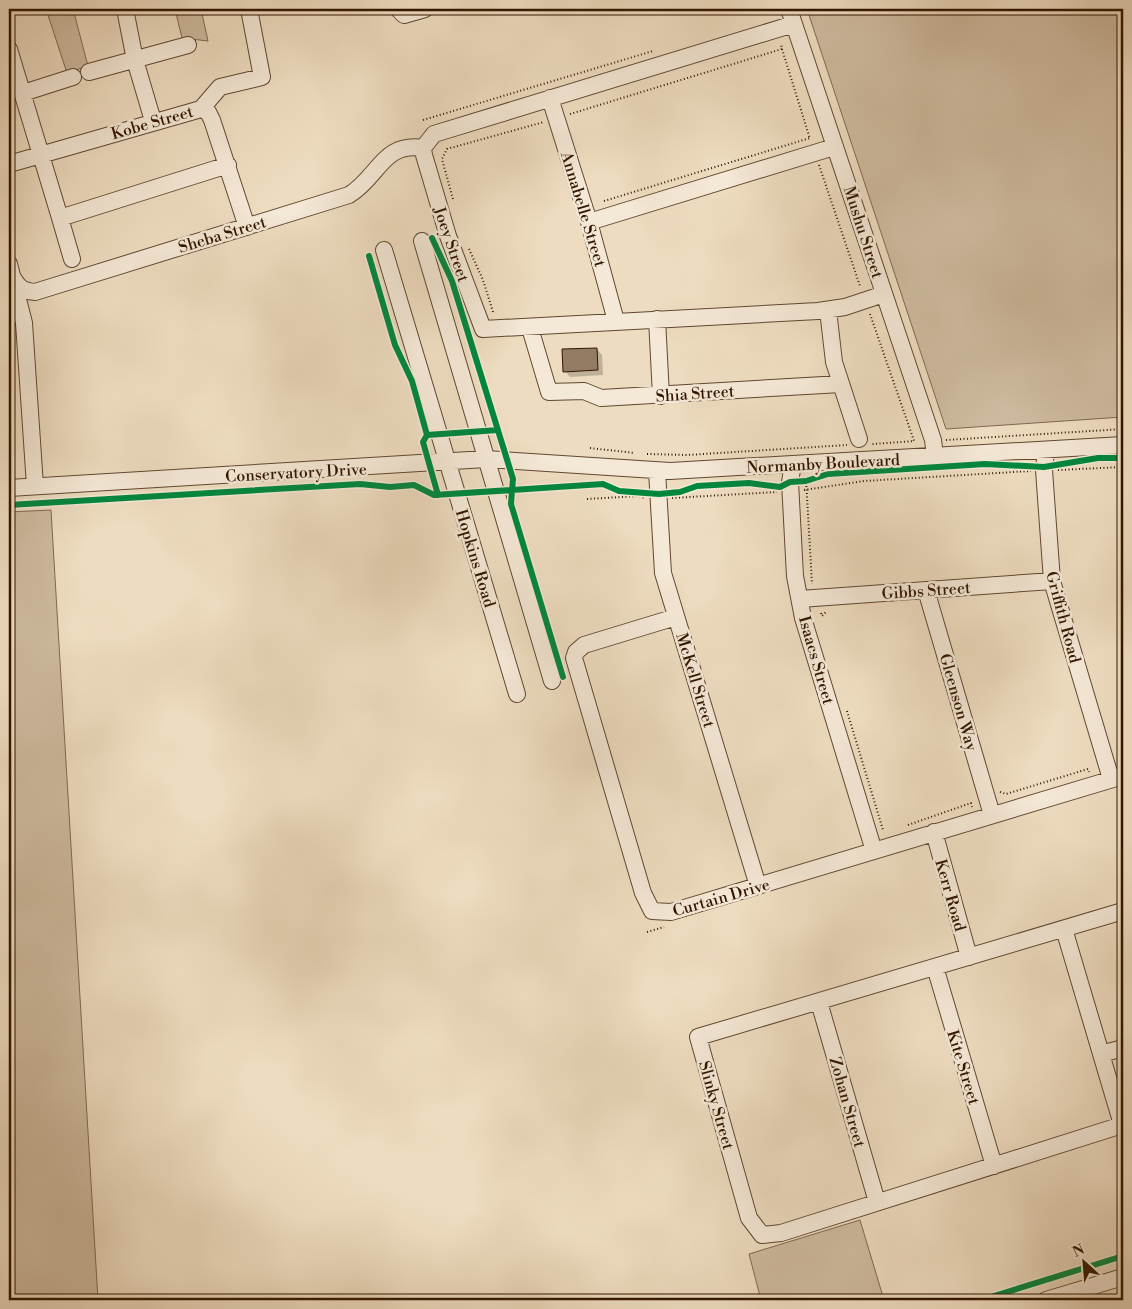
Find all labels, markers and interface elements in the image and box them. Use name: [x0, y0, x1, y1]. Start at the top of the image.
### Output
street label: Kobe Street: [109, 102, 196, 144]
street label: Annabelle Street: [556, 148, 610, 270]
street label: Mushu Street: [839, 184, 887, 281]
street label: Joey Street: [429, 203, 473, 285]
street label: Sheba Street: [176, 212, 269, 258]
street label: Shia Street: [655, 381, 735, 407]
street label: Normanby Boulevard: [746, 450, 900, 478]
street label: Conservatory Drive: [225, 459, 367, 487]
street label: Hopkins Road: [451, 507, 499, 610]
street label: Griffith Road: [1041, 569, 1085, 665]
street label: Gibbs Street: [881, 578, 972, 604]
street label: Isaacs Street: [794, 614, 838, 707]
street label: McKell Street: [671, 630, 719, 730]
street label: Gleenson Way: [935, 651, 982, 753]
street label: Kerr Road: [930, 857, 970, 934]
street label: Curtain Drive: [670, 875, 772, 921]
street label: Kite Street: [942, 1027, 984, 1107]
street label: Zohan Street: [825, 1055, 870, 1150]
street label: Slinky Street: [694, 1059, 738, 1152]
north arrow: [1060, 1236, 1110, 1286]
text: N: [1070, 1241, 1088, 1262]

